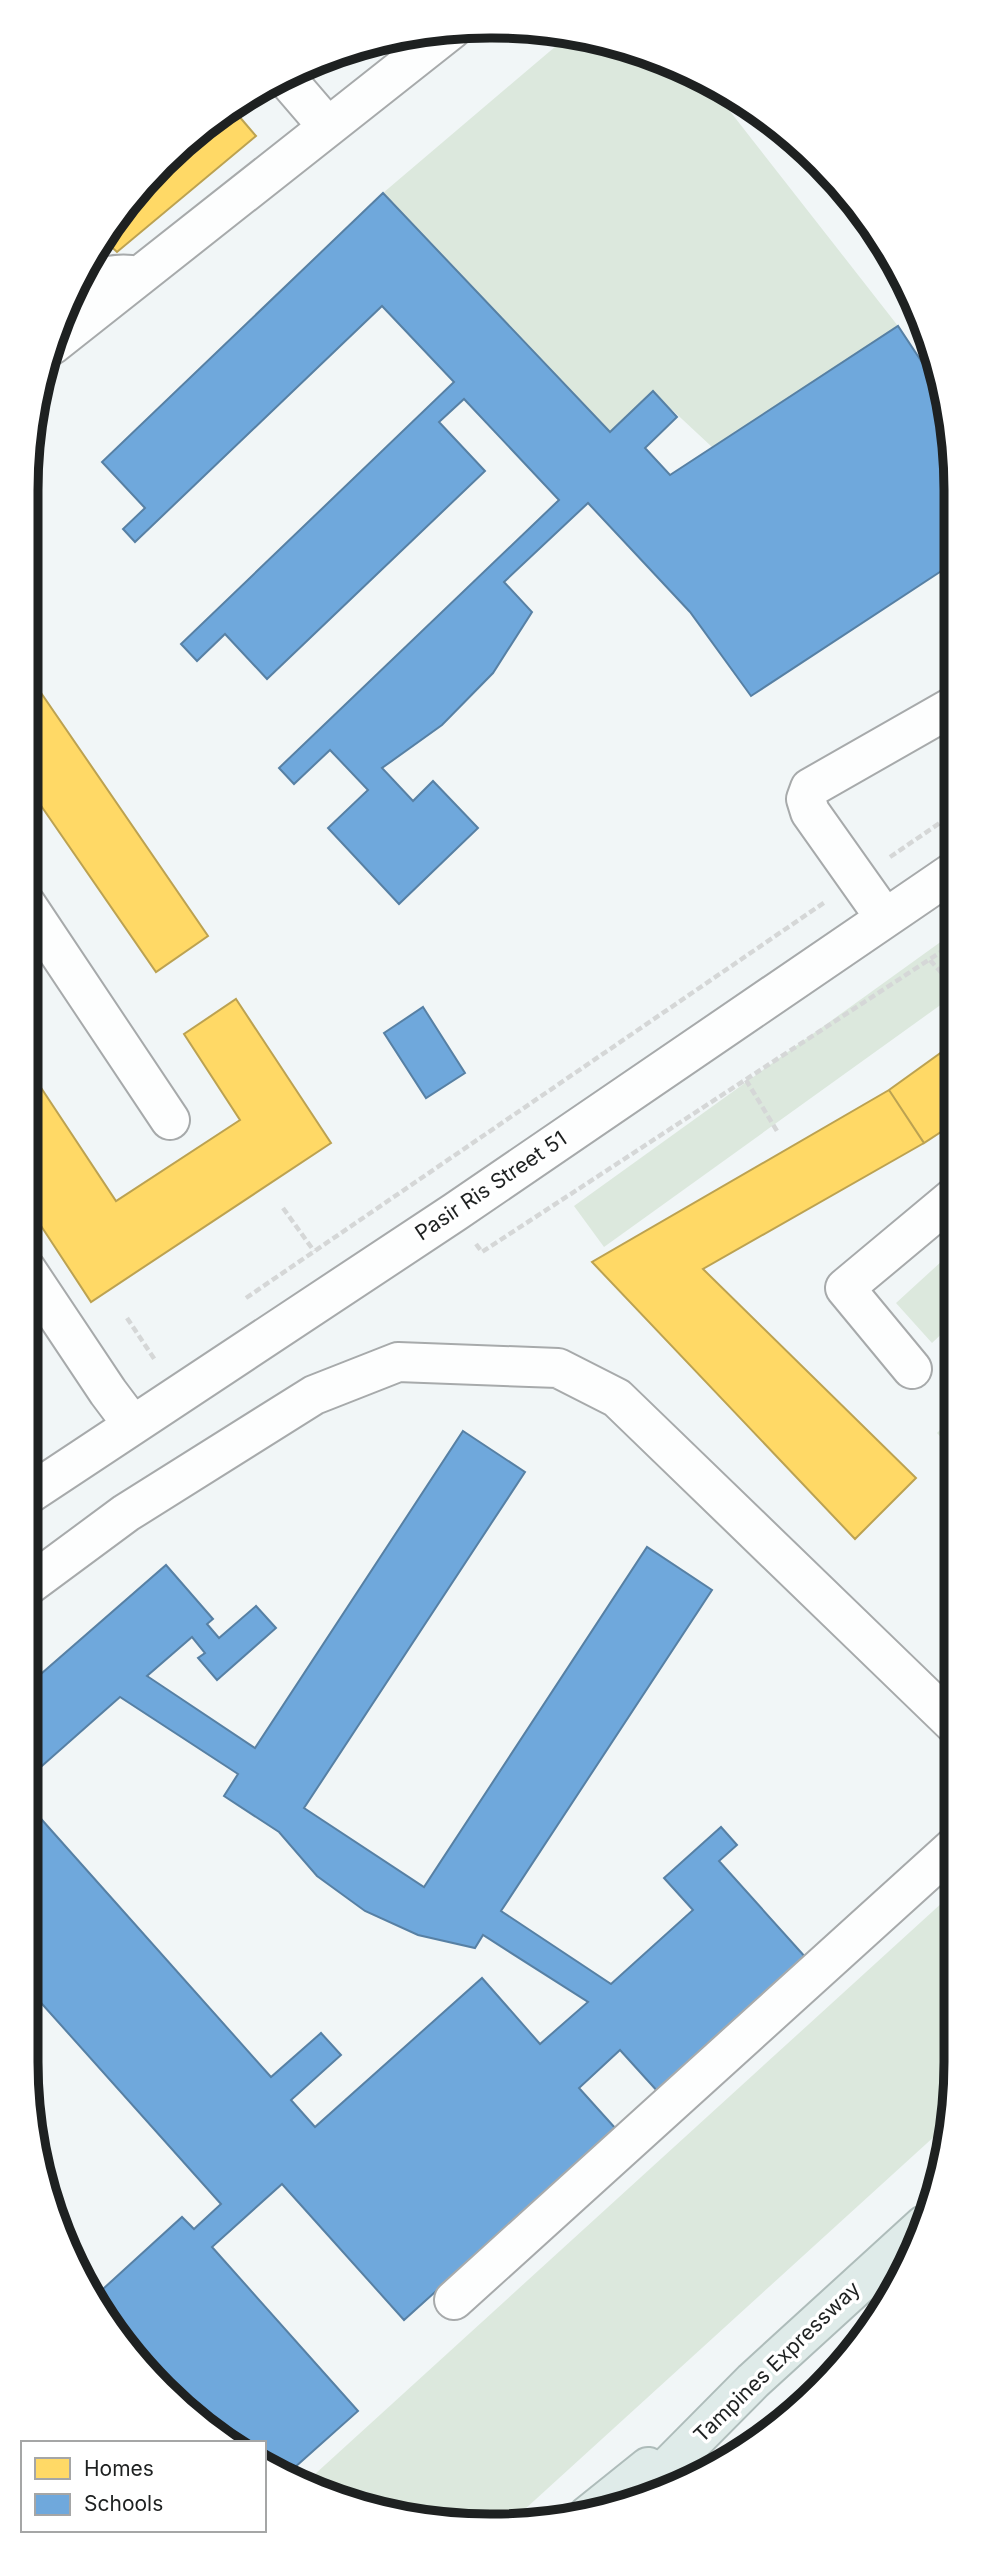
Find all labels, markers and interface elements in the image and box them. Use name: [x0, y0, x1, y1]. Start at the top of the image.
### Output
street label: Pasir Ris Street 51: [410, 1126, 571, 1246]
street label: Tampines Expressway: [688, 2276, 865, 2447]
legend: [21, 2441, 266, 2532]
text: Homes: [84, 2456, 154, 2481]
text: Schools: [84, 2491, 163, 2516]

